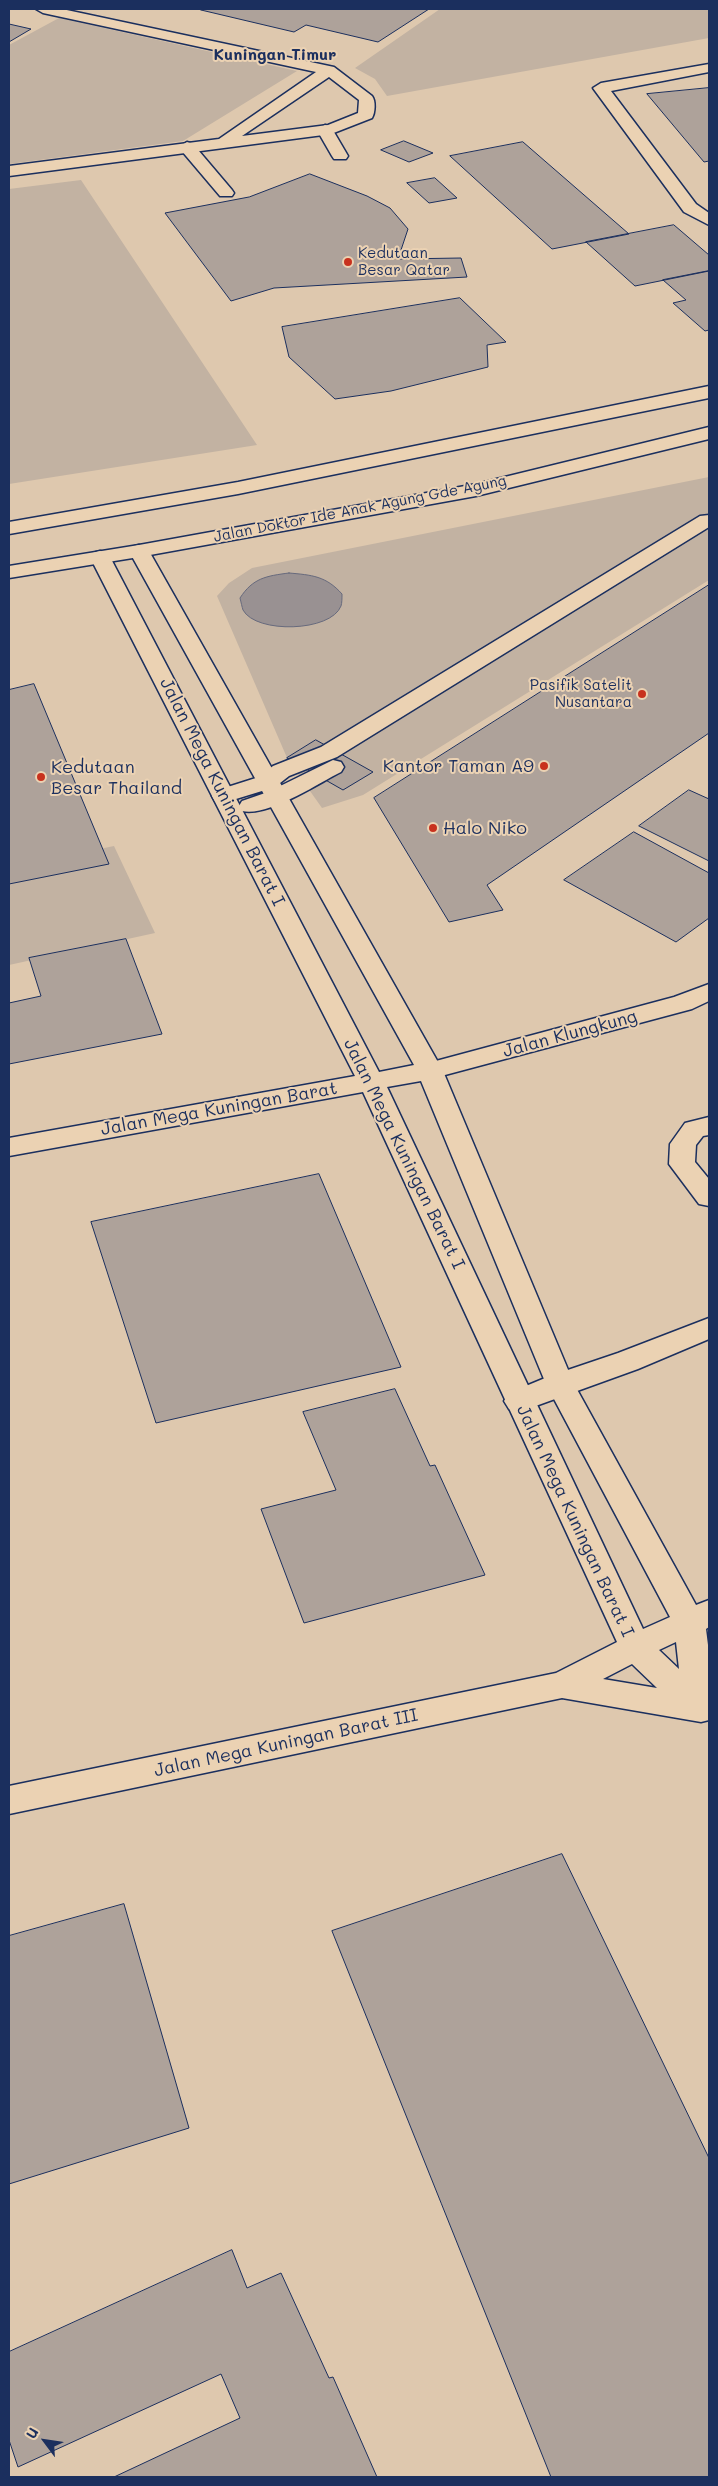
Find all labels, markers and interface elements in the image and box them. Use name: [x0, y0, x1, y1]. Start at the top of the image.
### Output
district label: Kuningan Timur: [214, 45, 336, 65]
place label: Kedutaan Besar Qatar: [358, 244, 450, 279]
marker: Kedutaan Besar Qatar: [342, 256, 354, 268]
street label: Jalan Doktor Ide Anak Agung Gde Agung: [212, 472, 508, 546]
street label: Jalan Mega Kuningan Barat I: [155, 674, 289, 910]
place label: Pasifik Satelit Nusantara: [530, 676, 632, 711]
marker: Pasifik Satelit Nusantara: [636, 688, 648, 700]
place label: Kantor Taman A9: [383, 755, 534, 777]
place label: Kedutaan Besar Thailand: [51, 756, 182, 799]
marker: Kantor Taman A9: [538, 760, 550, 772]
marker: Kedutaan Besar Thailand: [35, 771, 47, 783]
place label: Halo Niko: [443, 817, 527, 839]
marker: Halo Niko: [427, 822, 439, 834]
street label: Jalan Klungkung: [501, 1006, 639, 1062]
street label: Jalan Mega Kuningan Barat I: [339, 1035, 469, 1273]
street label: Jalan Mega Kuningan Barat: [99, 1078, 339, 1140]
street label: Jalan Mega Kuningan Barat I: [512, 1402, 638, 1640]
street label: Jalan Mega Kuningan Barat III: [152, 1704, 420, 1782]
north arrow: [20, 2416, 70, 2466]
text: U: [21, 2424, 42, 2442]

